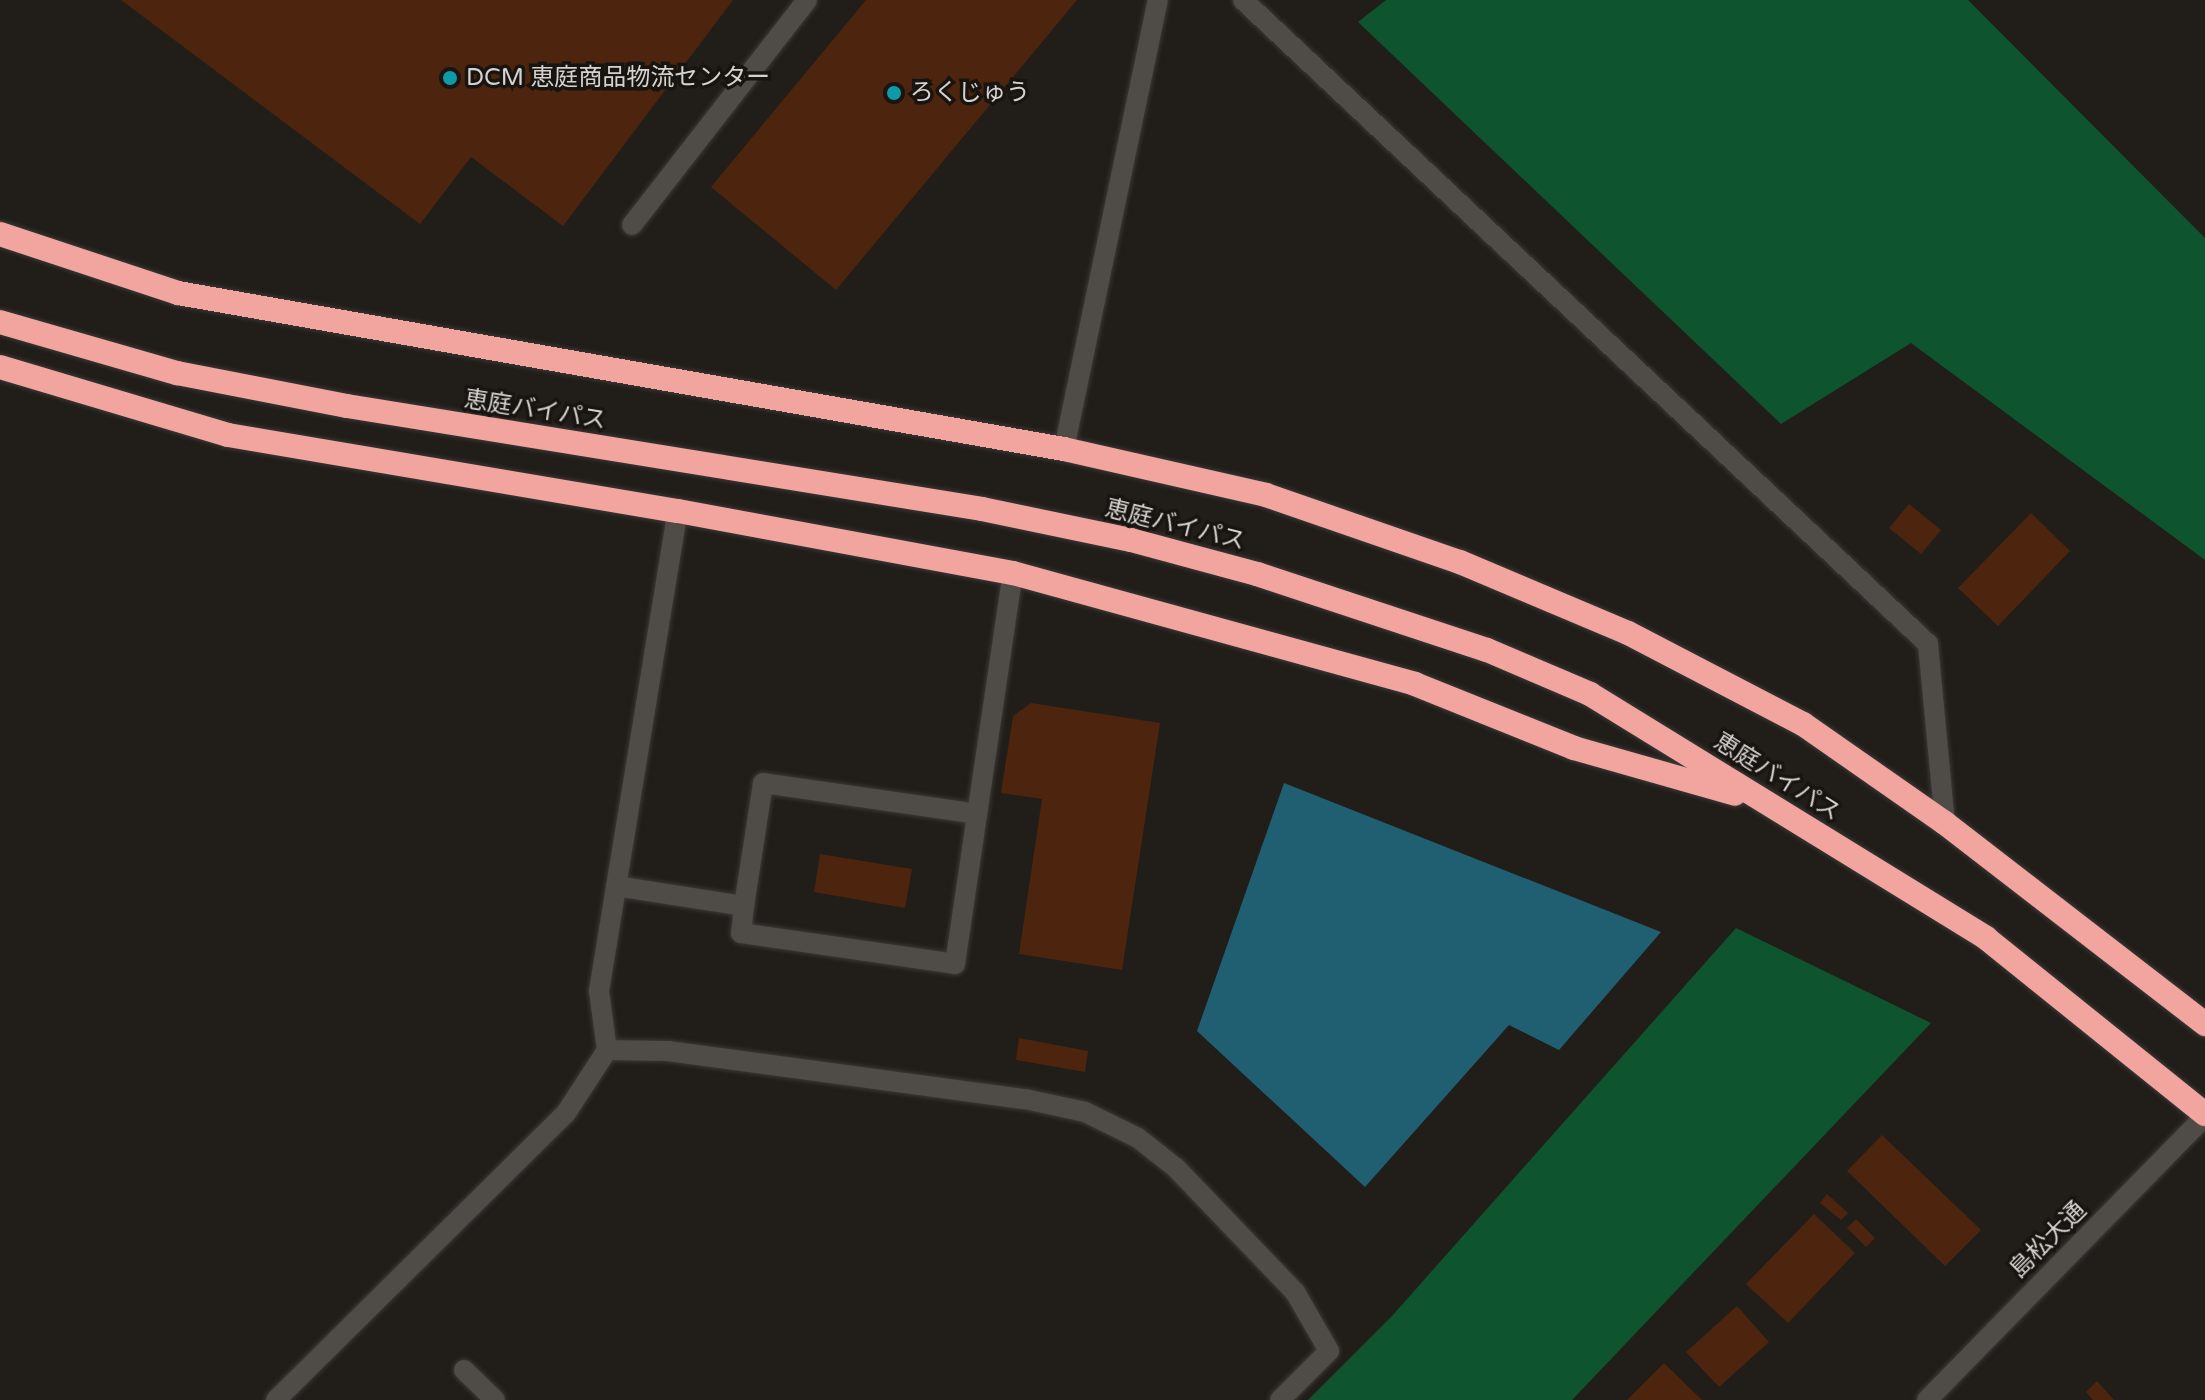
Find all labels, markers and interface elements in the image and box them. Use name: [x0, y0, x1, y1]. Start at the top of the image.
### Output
place label: DCM 恵庭商品物流センター: [466, 64, 770, 92]
marker: DCM 恵庭商品物流センター: [441, 69, 459, 87]
place label: ろくじゅう: [910, 79, 1030, 107]
marker: ろくじゅう: [885, 84, 903, 102]
street label: 恵庭バイパス: [462, 385, 608, 435]
street label: 恵庭バイパス: [1102, 494, 1248, 556]
street label: 恵庭バイパス: [1708, 727, 1846, 827]
street label: 島松大通: [2004, 1196, 2092, 1284]

